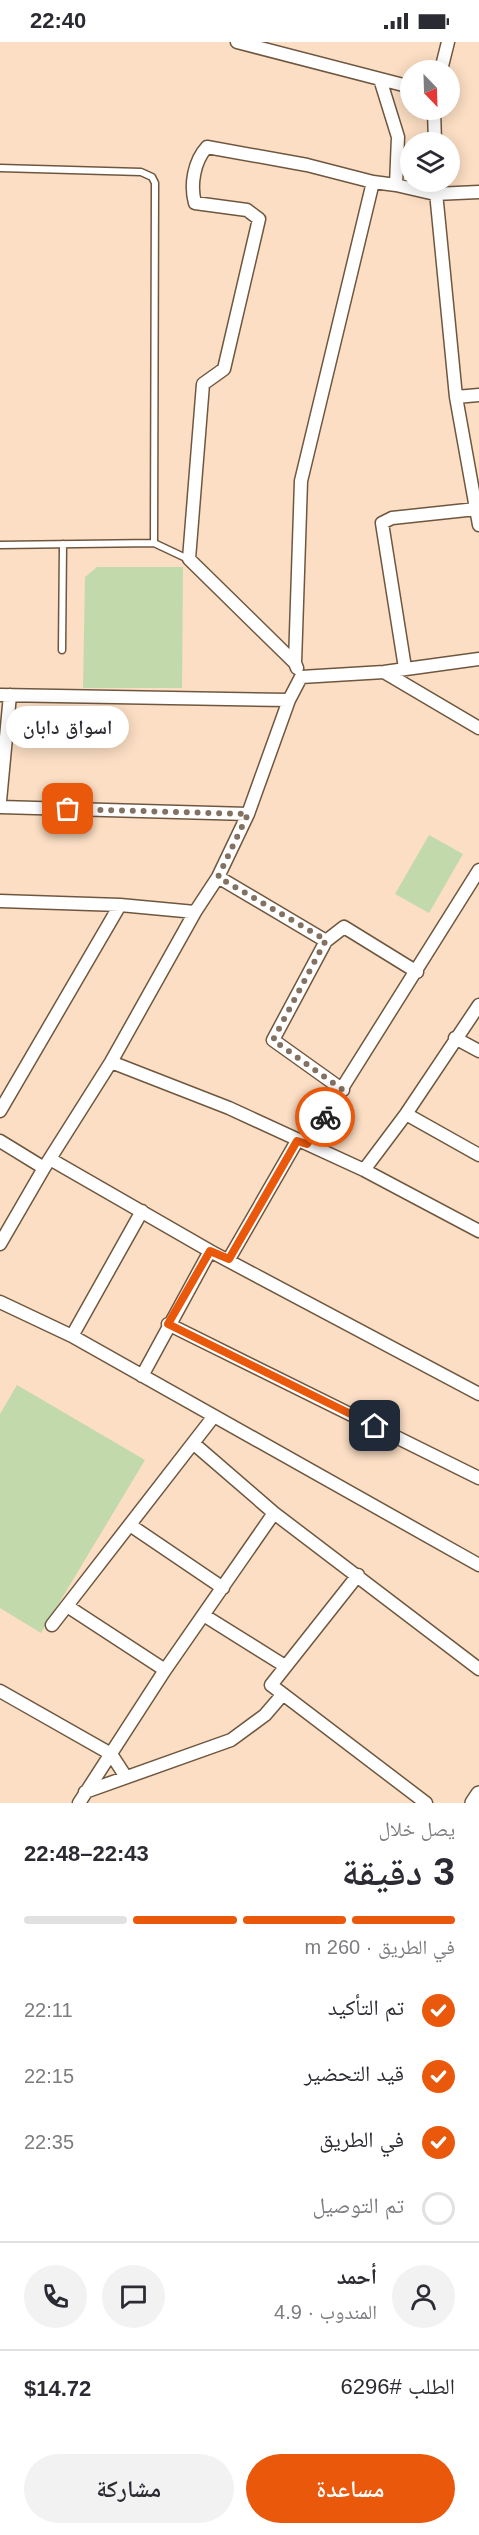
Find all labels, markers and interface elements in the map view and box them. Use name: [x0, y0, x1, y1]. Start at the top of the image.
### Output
text: 22:40: [30, 8, 86, 33]
north arrow: [400, 60, 460, 120]
map controls: [400, 60, 460, 192]
button: layers: [400, 132, 460, 192]
callout: اسواق دابان: [7, 707, 130, 749]
text: اسواق دابان: [23, 716, 112, 738]
pin: [42, 783, 93, 834]
icon: bag: [51, 792, 84, 825]
courier: [295, 1087, 355, 1147]
icon: bike: [309, 1101, 342, 1134]
pin: [349, 1400, 400, 1451]
icon: home: [358, 1409, 391, 1442]
text: يصل خلال: [378, 1818, 455, 1840]
text: 22:43–22:48: [24, 1841, 149, 1866]
text: 3 دقيقة: [341, 1850, 455, 1893]
text: في الطريق · 260 m: [305, 1936, 455, 1958]
icon: check: [422, 1994, 455, 2027]
text: تم التأكيد: [328, 1995, 404, 2020]
text: 22:11: [24, 1999, 73, 2021]
icon: check: [422, 2060, 455, 2093]
text: قيد التحضير: [304, 2061, 404, 2086]
text: 22:15: [24, 2065, 74, 2087]
icon: check: [422, 2126, 455, 2159]
text: في الطريق: [319, 2127, 404, 2152]
text: 22:35: [24, 2131, 74, 2153]
text: تم التوصيل: [312, 2193, 404, 2218]
text: أحمد: [337, 2264, 377, 2289]
button: phone: [24, 2265, 87, 2328]
button: chat: [102, 2265, 165, 2328]
button: person: [392, 2265, 455, 2328]
text: المندوب · 4.9: [274, 2301, 377, 2323]
text: الطلب #6296: [341, 2374, 455, 2399]
text: $14.72: [24, 2376, 91, 2401]
button: مشاركة: [24, 2454, 234, 2523]
button: مساعدة: [246, 2454, 455, 2523]

